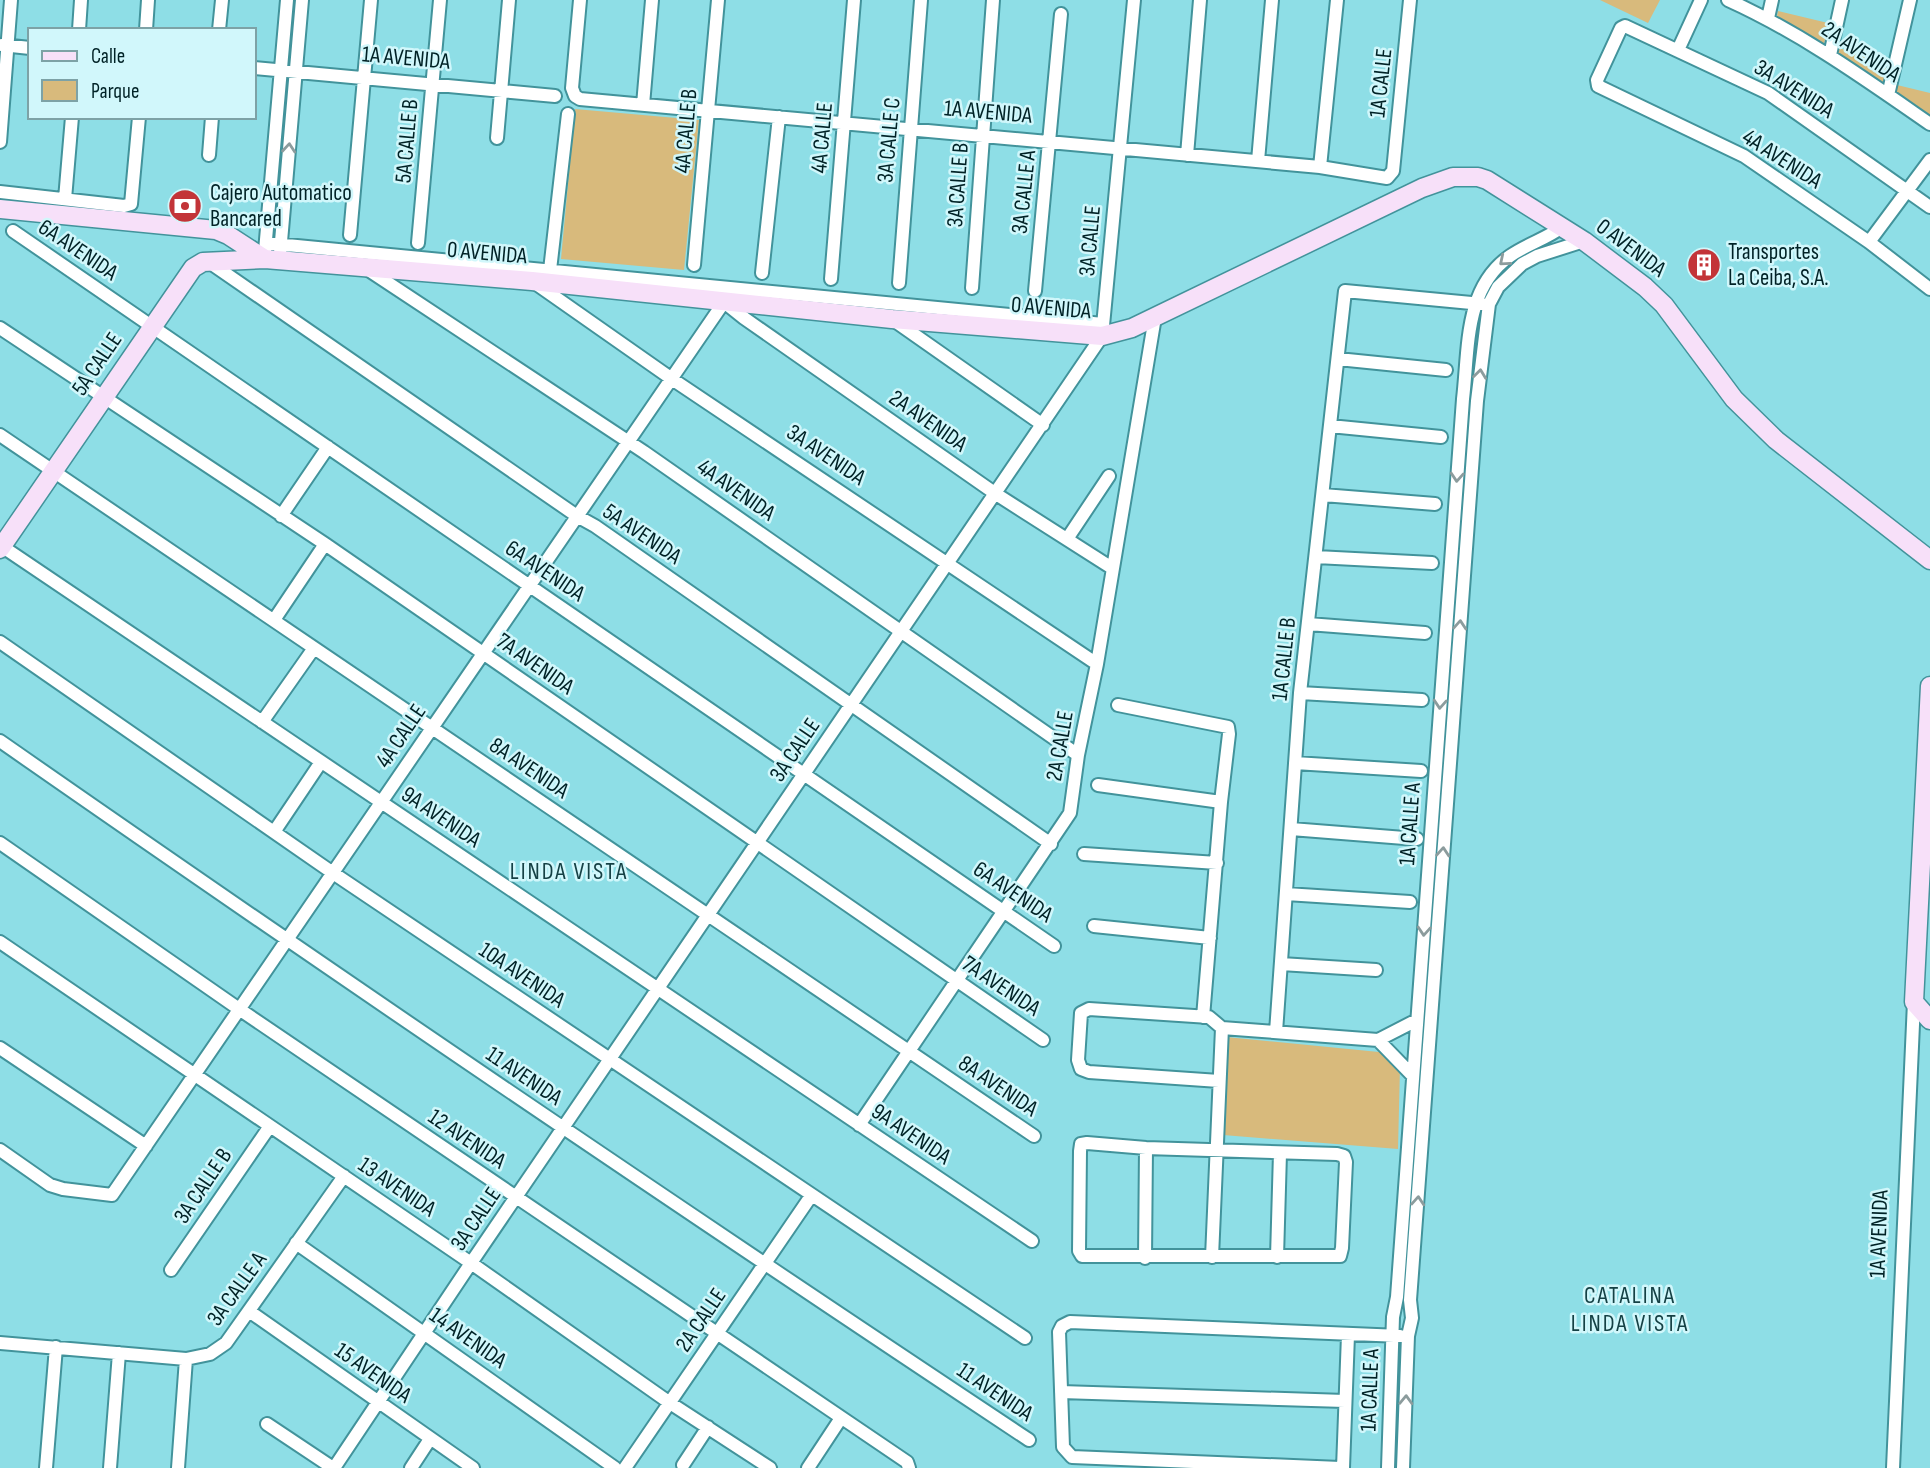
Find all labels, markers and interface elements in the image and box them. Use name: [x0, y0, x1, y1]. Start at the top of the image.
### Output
street label: 2A AVENIDA: [1816, 15, 1906, 89]
legend: [28, 28, 256, 119]
street label: 1A AVENIDA: [361, 40, 451, 76]
text: Calle: [91, 44, 125, 69]
street label: 1A CALLE: [1363, 47, 1399, 119]
street label: 3A AVENIDA: [1749, 53, 1839, 125]
text: Parque: [91, 79, 139, 104]
street label: 4A CALLE B: [668, 88, 704, 174]
street label: 1A AVENIDA: [943, 94, 1033, 130]
street label: 3A CALLE C: [871, 96, 907, 184]
street label: 5A CALLE B: [389, 98, 425, 184]
street label: 4A CALLE: [805, 102, 839, 174]
street label: 4A AVENIDA: [1737, 123, 1827, 195]
one-way arrow: [281, 142, 296, 153]
street label: 3A CALLE B: [941, 142, 975, 228]
street label: 3A CALLE A: [1006, 149, 1042, 235]
place label: Cajero Automatico Bancared: [210, 179, 352, 233]
bank icon: Cajero Automatico Bancared: [166, 187, 204, 225]
street label: 3A CALLE: [1073, 205, 1107, 277]
street label: 6A AVENIDA: [33, 213, 123, 287]
street label: 0 AVENIDA: [1591, 213, 1672, 283]
street label: 0 AVENIDA: [446, 236, 528, 270]
place label: Transportes La Ceiba, S.A.: [1728, 238, 1829, 292]
building icon: Transportes La Ceiba, S.A.: [1685, 246, 1723, 284]
one-way arrow: [1499, 253, 1512, 265]
street label: 0 AVENIDA: [1010, 291, 1092, 325]
street label: 5A CALLE: [66, 327, 128, 401]
one-way arrow: [1473, 368, 1488, 380]
street label: 2A AVENIDA: [883, 384, 973, 458]
street label: 3A AVENIDA: [781, 418, 871, 492]
street label: 4A AVENIDA: [691, 453, 781, 527]
one-way arrow: [1450, 472, 1465, 483]
street label: 5A AVENIDA: [597, 498, 687, 571]
street label: 6A AVENIDA: [500, 534, 590, 608]
street label: 1A CALLE B: [1266, 616, 1302, 702]
one-way arrow: [1452, 619, 1467, 630]
street label: 7A AVENIDA: [491, 627, 579, 701]
street label: 4A CALLE: [370, 699, 432, 773]
one-way arrow: [1433, 699, 1448, 710]
street label: 2A CALLE: [1040, 709, 1080, 783]
street label: 3A CALLE: [764, 713, 826, 787]
street label: 8A AVENIDA: [484, 731, 574, 805]
street label: 9A AVENIDA: [396, 780, 486, 854]
street label: 1A CALLE A: [1393, 782, 1427, 866]
one-way arrow: [1436, 846, 1451, 857]
street label: 6A AVENIDA: [968, 855, 1058, 929]
district label: LINDA VISTA: [510, 857, 628, 886]
one-way arrow: [1417, 926, 1432, 937]
street label: 10A AVENIDA: [474, 936, 571, 1014]
street label: 7A AVENIDA: [956, 950, 1046, 1022]
street label: 11 AVENIDA: [481, 1040, 568, 1112]
street label: 8A AVENIDA: [953, 1049, 1043, 1123]
street label: 9A AVENIDA: [866, 1097, 956, 1171]
street label: 12 AVENIDA: [423, 1103, 511, 1175]
street label: 3A CALLE B: [168, 1143, 238, 1229]
street label: 13 AVENIDA: [353, 1151, 441, 1223]
street label: 3A CALLE: [445, 1182, 507, 1256]
street label: 1A AVENIDA: [1863, 1189, 1895, 1279]
one-way arrow: [1410, 1195, 1425, 1206]
street label: 3A CALLE A: [201, 1247, 273, 1331]
district label: CATALINA LINDA VISTA: [1571, 1281, 1689, 1338]
street label: 2A CALLE: [670, 1283, 732, 1357]
street label: 14 AVENIDA: [424, 1301, 512, 1375]
street label: 15 AVENIDA: [329, 1337, 417, 1410]
street label: 1A CALLE A: [1355, 1348, 1385, 1432]
street label: 11 AVENIDA: [952, 1356, 1039, 1428]
one-way arrow: [1398, 1394, 1413, 1405]

